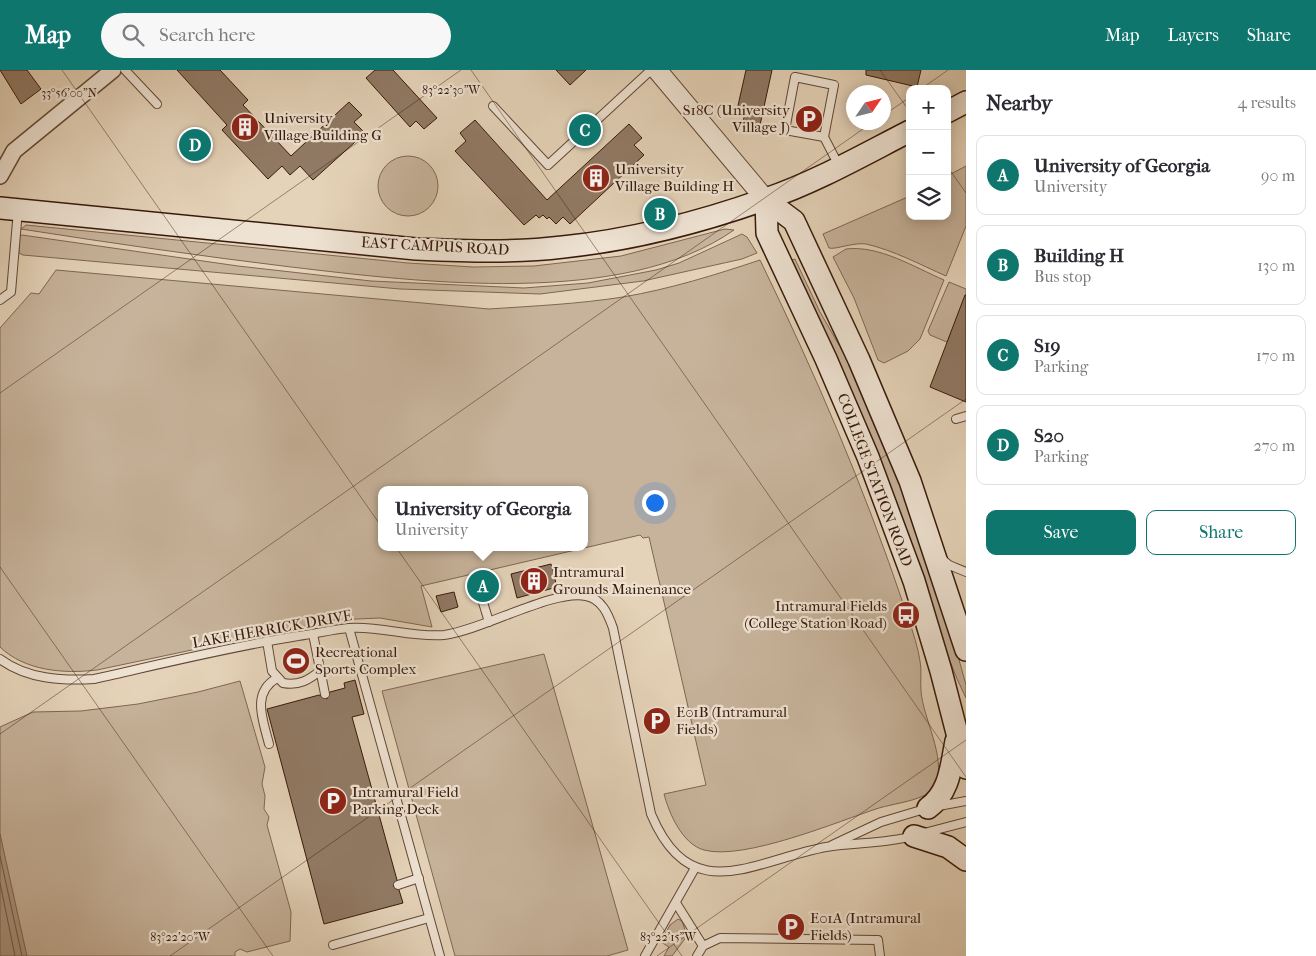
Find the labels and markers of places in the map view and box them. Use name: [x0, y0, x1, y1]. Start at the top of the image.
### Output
place label: S18C (University Village J): [683, 101, 791, 136]
parking icon: S18C (University Village J): [794, 104, 824, 134]
place label: University Village Building G: [263, 109, 382, 144]
pin: C: [569, 111, 601, 149]
building icon: University Village Building G: [230, 112, 260, 142]
pin: D: [179, 126, 211, 164]
place label: University Village Building H: [614, 160, 734, 195]
building icon: University Village Building H: [581, 163, 611, 193]
pin: B: [644, 195, 676, 233]
place label: Intramural Grounds Mainenance: [553, 563, 691, 598]
building icon: Intramural Grounds Mainenance: [519, 566, 549, 596]
pin: A: [467, 567, 499, 605]
place label: Intramural Fields (College Station Road): [744, 597, 887, 632]
bus stop icon: Intramural Fields (College Station Road): [891, 600, 921, 630]
place label: Recreational Sports Complex: [315, 643, 416, 678]
sports icon: Recreational Sports Complex: [281, 646, 311, 676]
place label: E01B (Intramural Fields): [676, 703, 787, 738]
parking icon: E01B (Intramural Fields): [642, 706, 672, 736]
place label: Intramural Field Parking Deck: [352, 783, 459, 818]
parking icon: Intramural Field Parking Deck: [318, 786, 348, 816]
place label: E01A (Intramural Fields): [810, 909, 921, 944]
parking icon: E01A (Intramural Fields): [776, 912, 806, 942]

